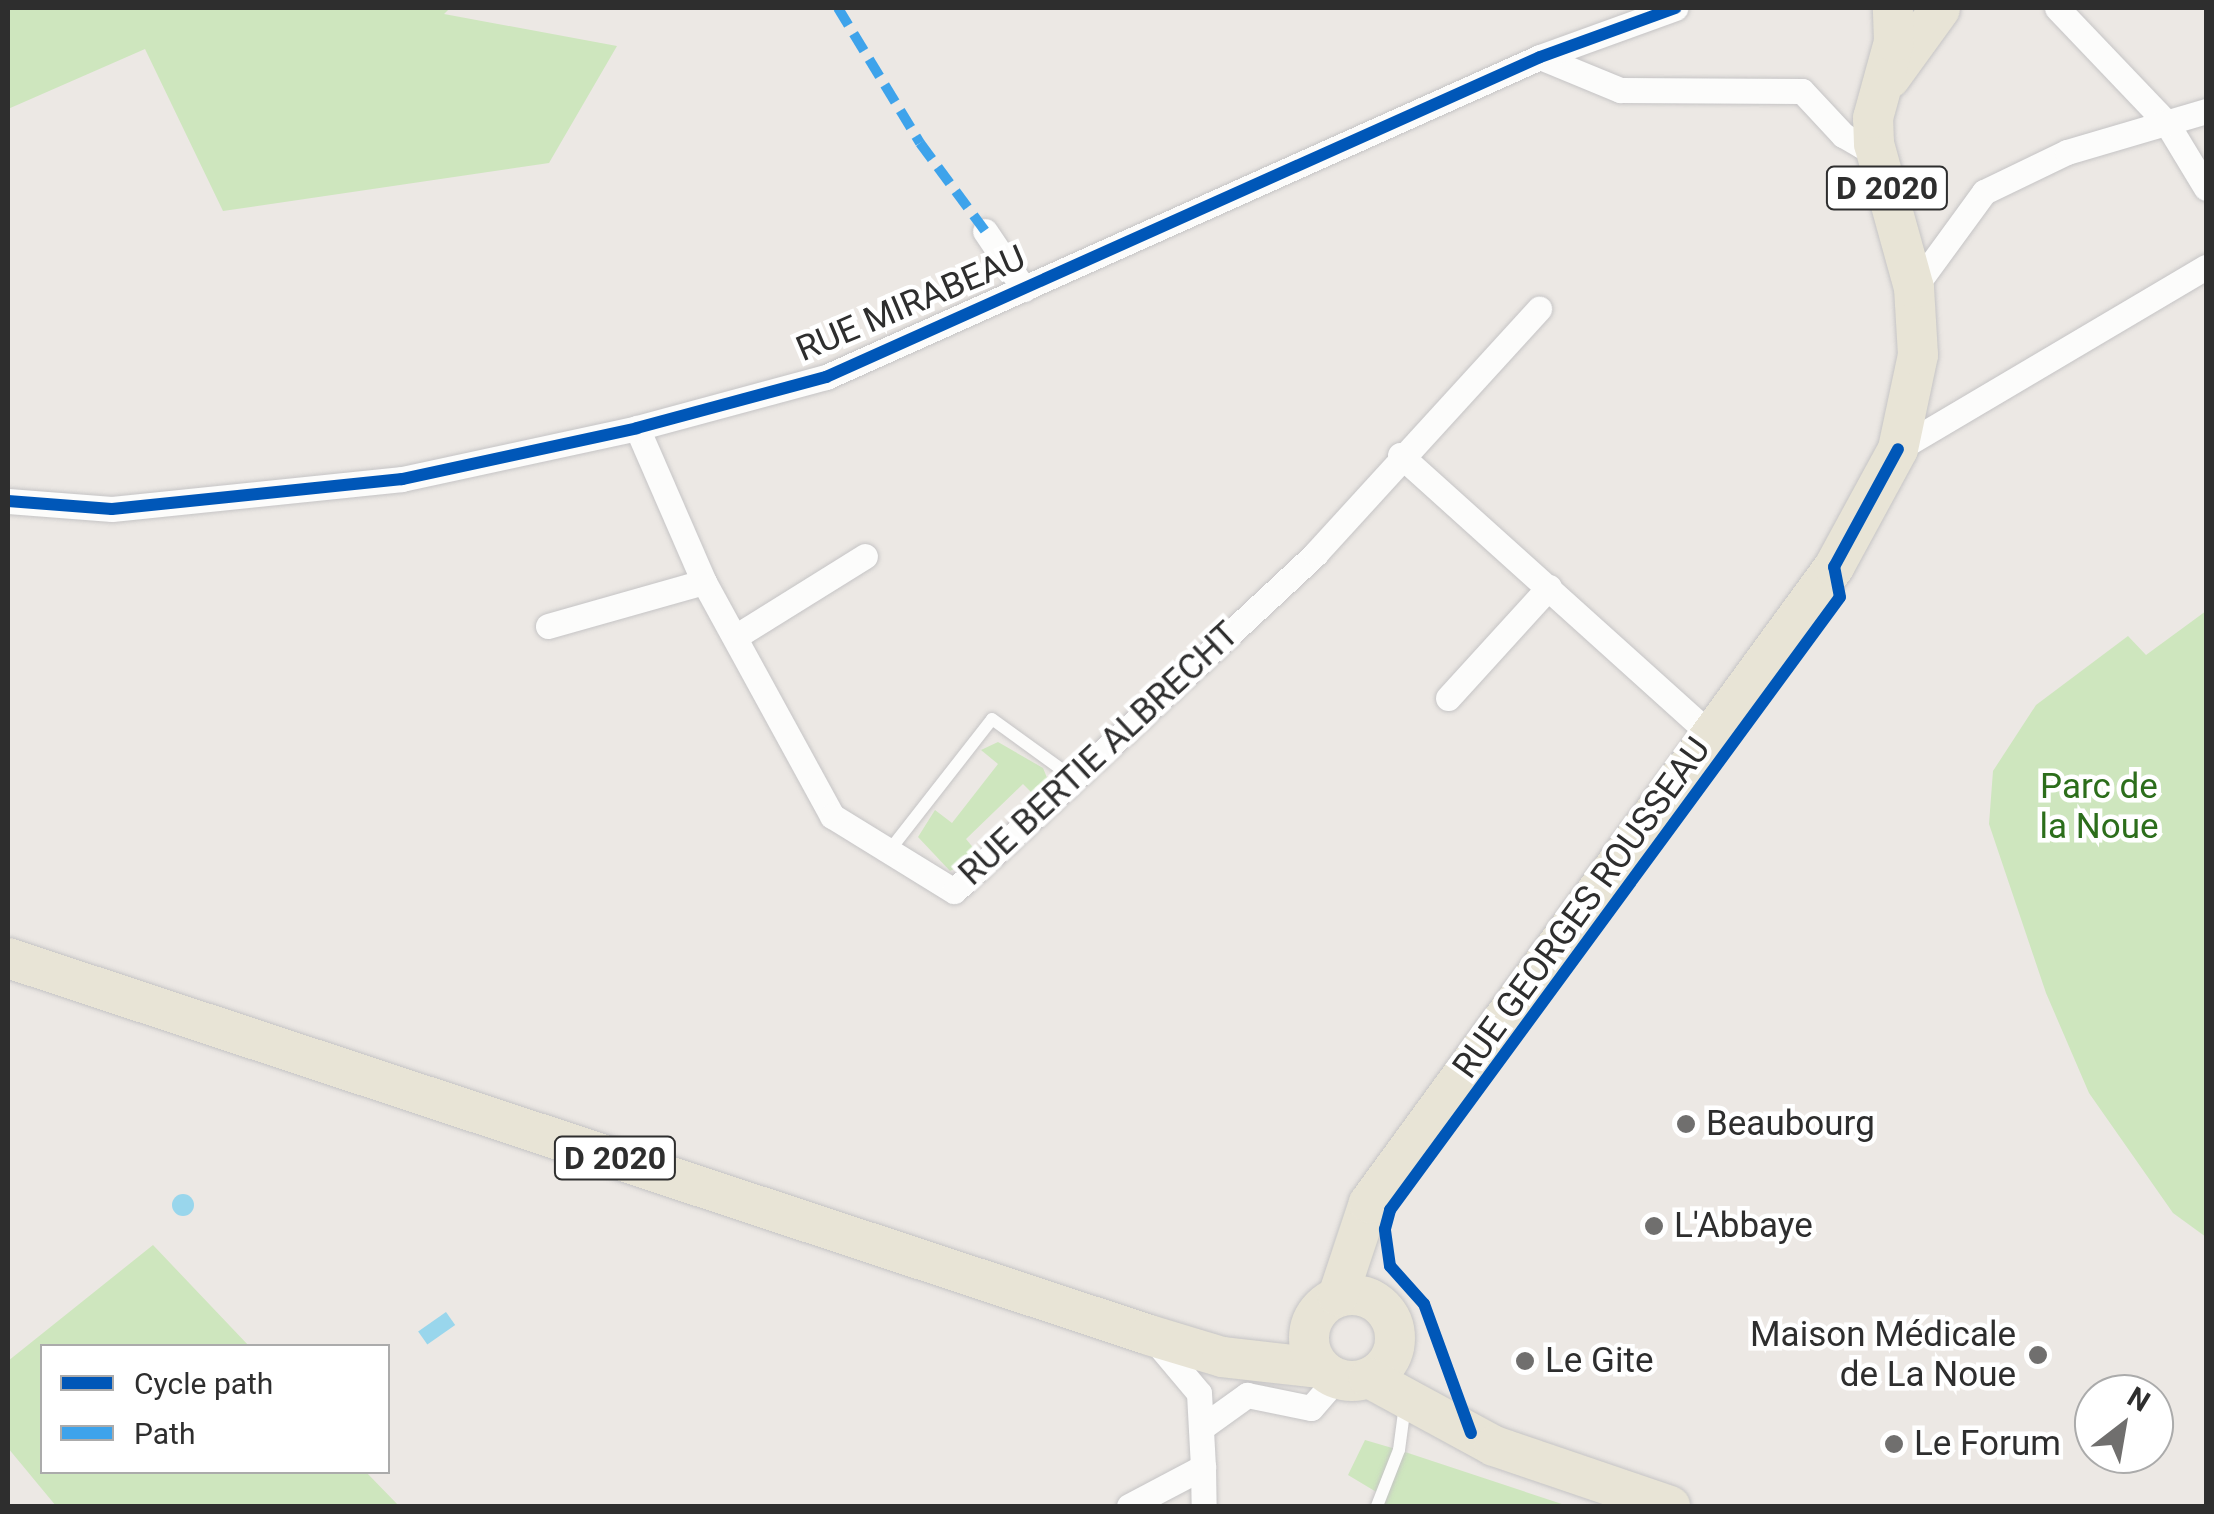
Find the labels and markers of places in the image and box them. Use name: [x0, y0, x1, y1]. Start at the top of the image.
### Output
place label: Beaubourg: [1706, 1103, 1875, 1145]
marker: Beaubourg: [1675, 1113, 1697, 1135]
place label: L'Abbaye: [1674, 1205, 1813, 1247]
marker: L'Abbaye: [1643, 1215, 1665, 1237]
place label: Maison Médicale de La Noue: [1750, 1314, 2016, 1396]
place label: Le Gite: [1545, 1340, 1653, 1382]
marker: Maison Médicale de La Noue: [2025, 1342, 2051, 1368]
marker: Le Gite: [1514, 1350, 1536, 1372]
place label: Le Forum: [1914, 1423, 2061, 1465]
marker: Le Forum: [1883, 1433, 1905, 1455]

